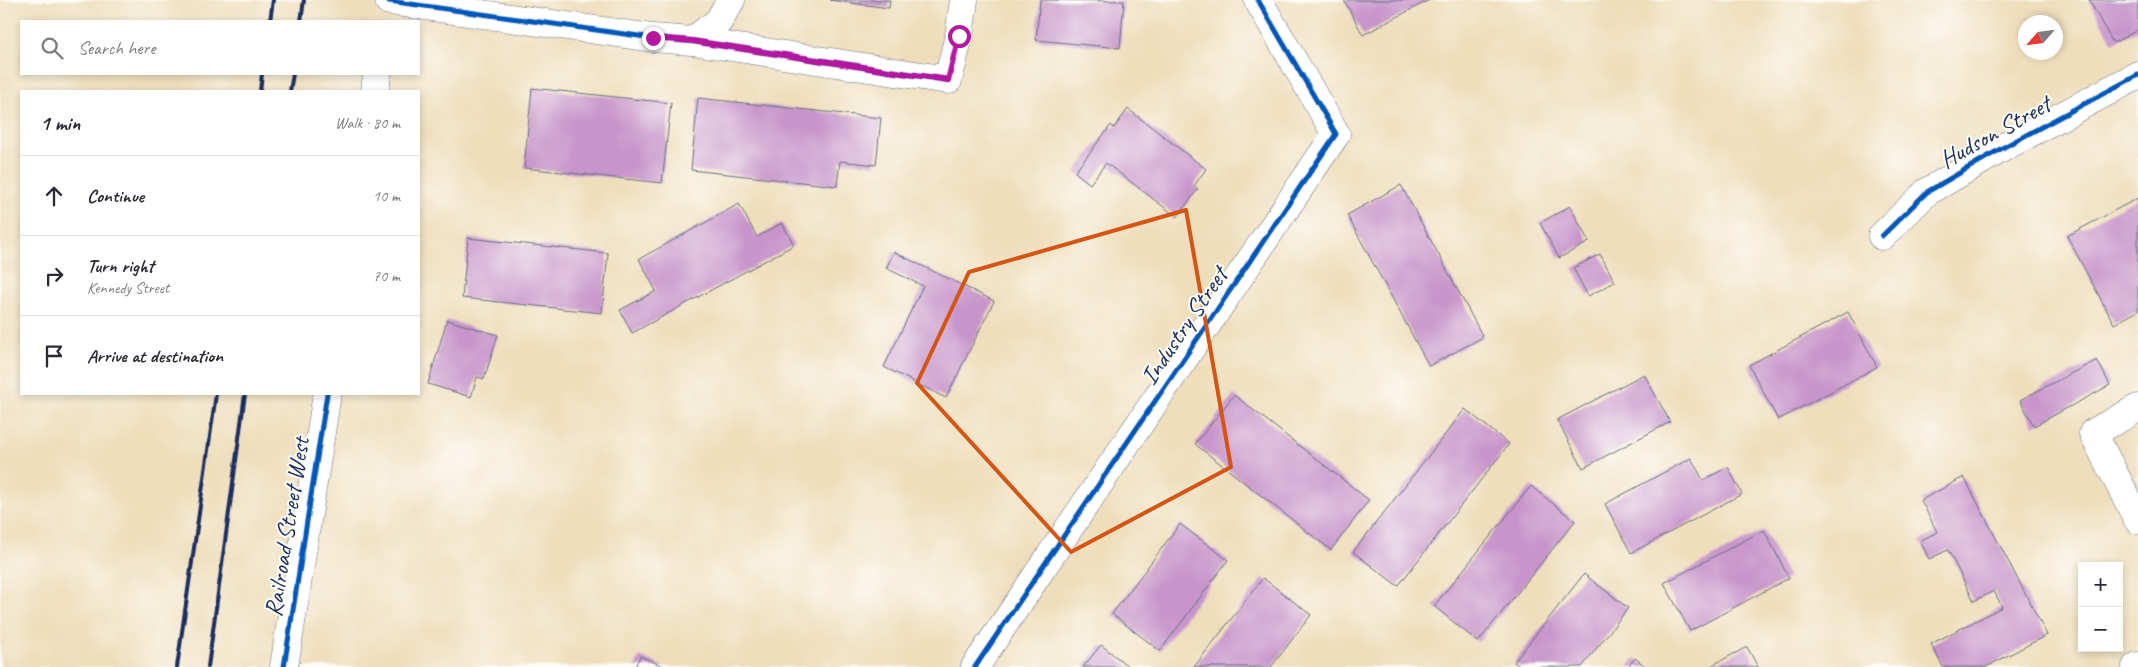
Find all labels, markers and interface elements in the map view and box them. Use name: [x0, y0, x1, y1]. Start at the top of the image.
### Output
north arrow: [2018, 15, 2063, 60]
search box: [20, 20, 420, 75]
route start: [948, 25, 971, 48]
route end: [642, 27, 665, 50]
icon: search: [38, 34, 66, 62]
text: Search here: [78, 36, 155, 60]
street label: Hudson Street: [1934, 87, 2059, 176]
text: 1 min: [40, 110, 80, 136]
text: Walk · 80 m: [335, 113, 400, 133]
icon: ahead: [40, 182, 68, 210]
text: Continue: [87, 184, 144, 208]
text: 10 m: [373, 186, 400, 206]
text: Turn right: [87, 254, 154, 278]
street label: Industry Street: [1133, 258, 1237, 391]
icon: right: [40, 262, 68, 290]
text: 70 m: [373, 266, 400, 286]
text: Kennedy Street: [87, 278, 169, 298]
icon: arrive: [40, 342, 68, 370]
text: Arrive at destination: [87, 344, 223, 368]
street label: Railroad Street West: [257, 432, 317, 619]
map controls: [2078, 562, 2123, 652]
button: +: [2078, 562, 2123, 607]
button: −: [2078, 607, 2123, 652]

